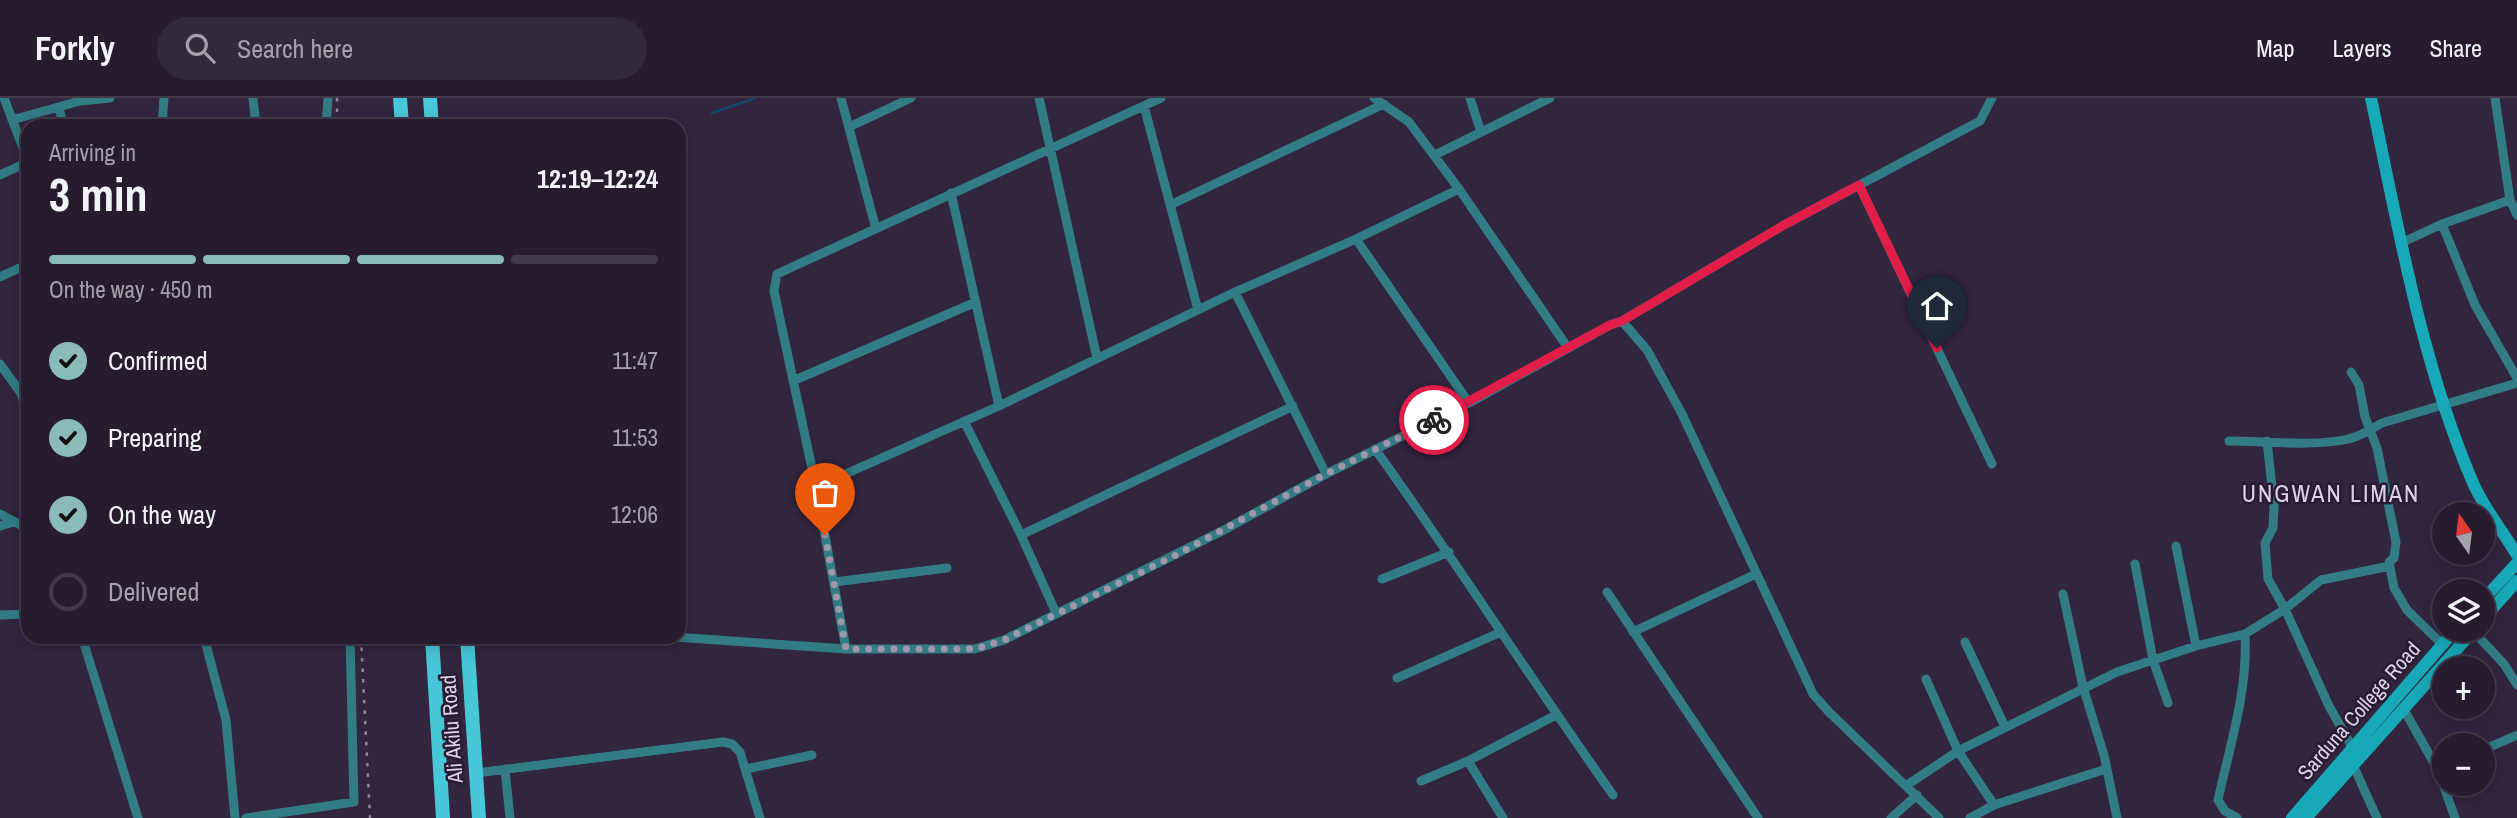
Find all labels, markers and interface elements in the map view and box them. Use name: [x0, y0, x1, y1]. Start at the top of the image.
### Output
search box: [157, 17, 647, 80]
text: Forkly: [35, 26, 115, 70]
icon: search: [181, 29, 219, 67]
text: Search here: [237, 31, 353, 66]
text: Map: [2256, 32, 2294, 64]
text: Layers: [2332, 32, 2391, 64]
text: Share: [2429, 32, 2482, 64]
text: Arriving in: [49, 137, 136, 168]
text: 12:19–12:24: [537, 161, 658, 196]
text: 3 min: [49, 163, 148, 225]
text: On the way · 450 m: [49, 274, 213, 305]
pin: [1907, 276, 1967, 348]
icon: home: [1918, 287, 1956, 325]
icon: check: [49, 342, 87, 380]
text: Confirmed: [108, 343, 208, 378]
text: 11:47: [612, 345, 658, 376]
courier: [1399, 385, 1469, 455]
icon: bike: [1415, 401, 1453, 439]
icon: check: [49, 419, 87, 457]
text: Preparing: [108, 420, 202, 455]
text: 11:53: [612, 422, 658, 453]
pin: [795, 463, 855, 535]
icon: bag: [806, 474, 844, 512]
district label: UNGWAN LIMAN: [2242, 477, 2420, 509]
icon: check: [49, 496, 87, 534]
text: On the way: [108, 497, 216, 532]
text: 12:06: [611, 499, 658, 530]
north arrow: [2432, 502, 2496, 565]
map controls: [2432, 502, 2495, 796]
text: Delivered: [108, 574, 199, 609]
button: layers: [2432, 579, 2495, 642]
street label: Sarduna College Road: [2291, 635, 2427, 786]
button: +: [2432, 656, 2495, 719]
street label: Ali Akilu Road: [433, 674, 470, 785]
button: −: [2432, 733, 2495, 796]

